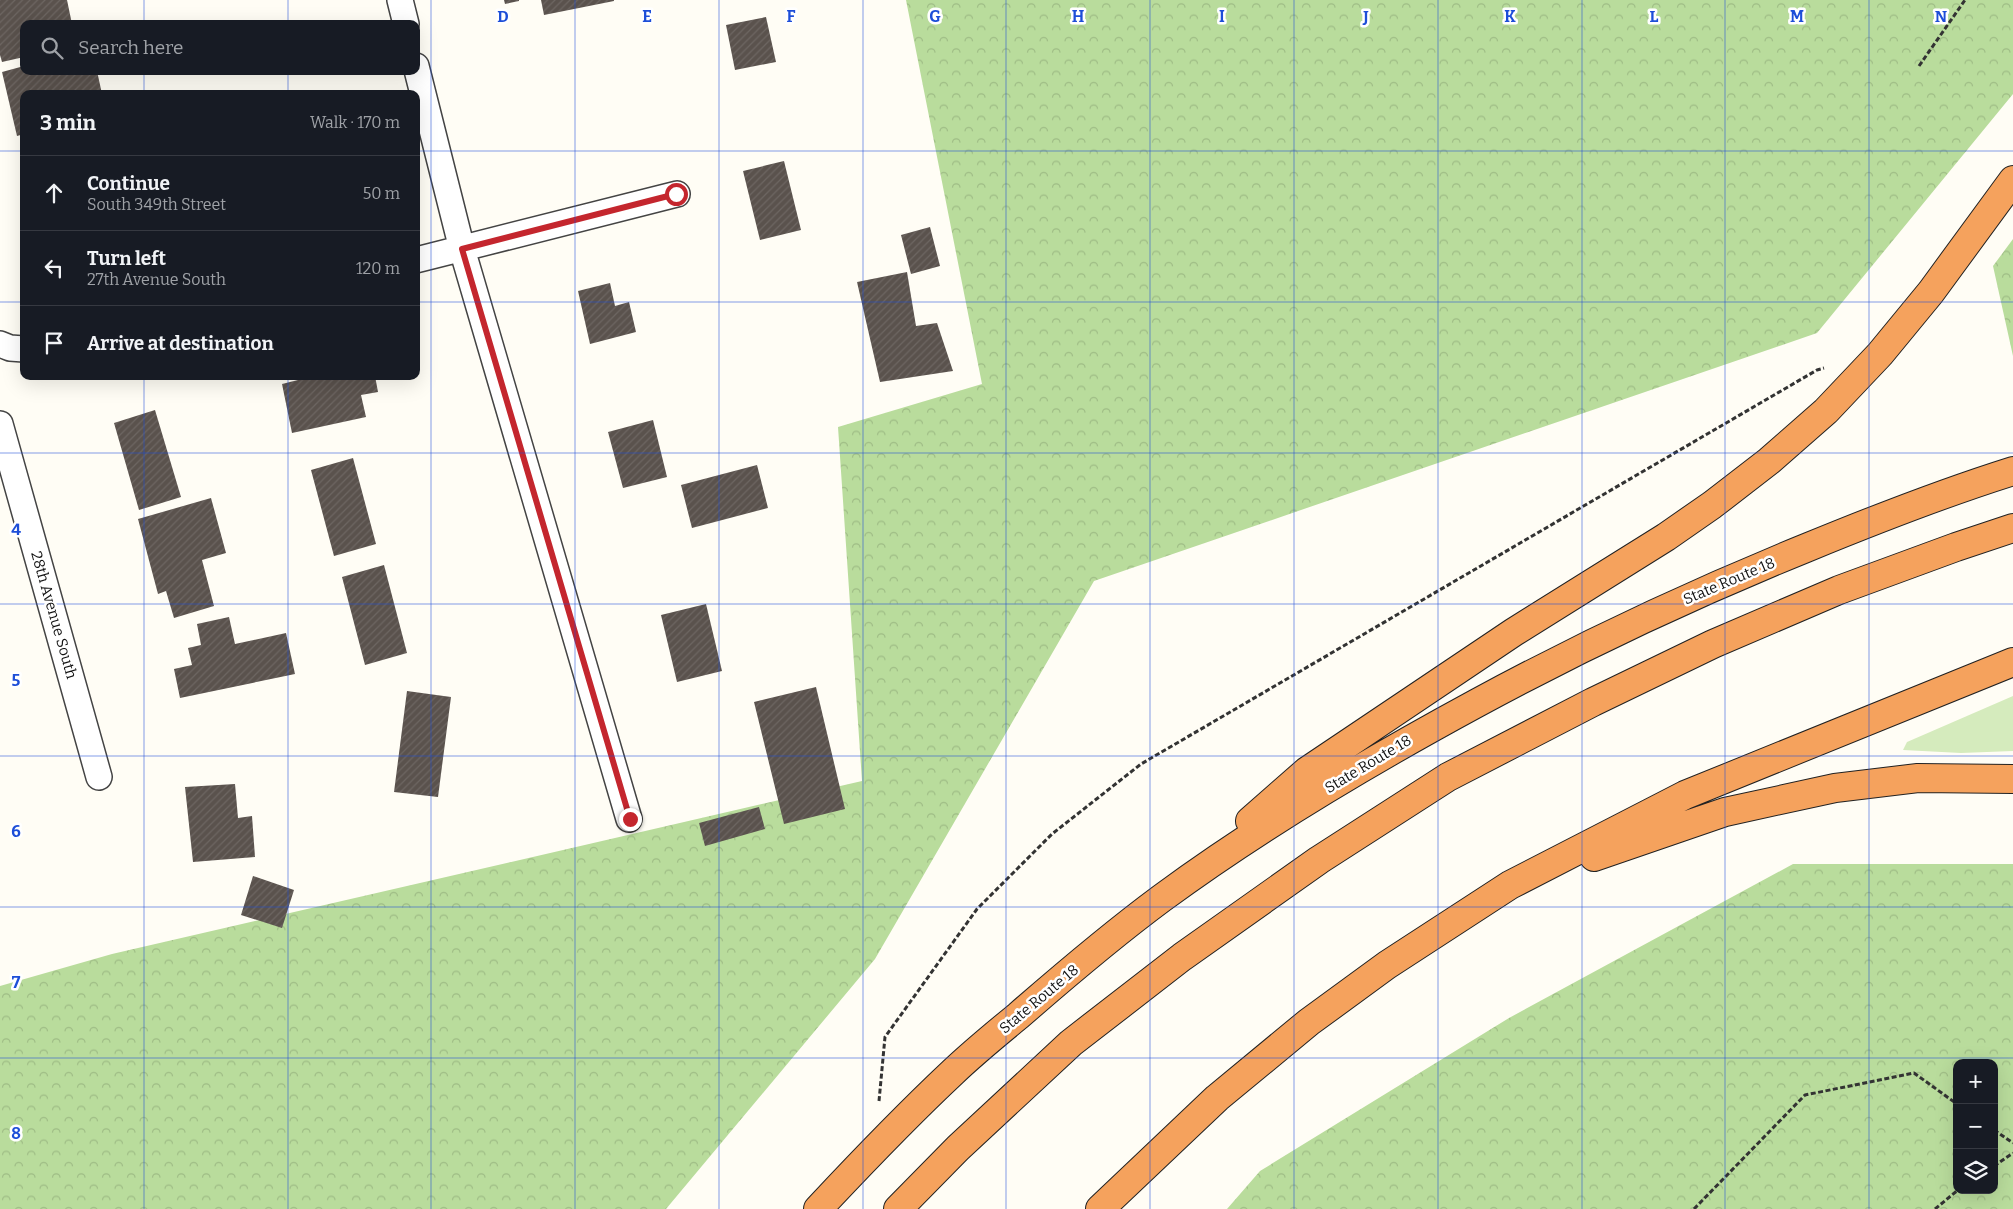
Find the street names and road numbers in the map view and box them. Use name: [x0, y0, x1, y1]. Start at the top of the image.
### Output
street label: 28th Avenue South: [27, 549, 81, 681]
street label: State Route 18: [1681, 554, 1777, 608]
street label: State Route 18: [1321, 731, 1415, 797]
street label: State Route 18: [996, 961, 1082, 1037]

